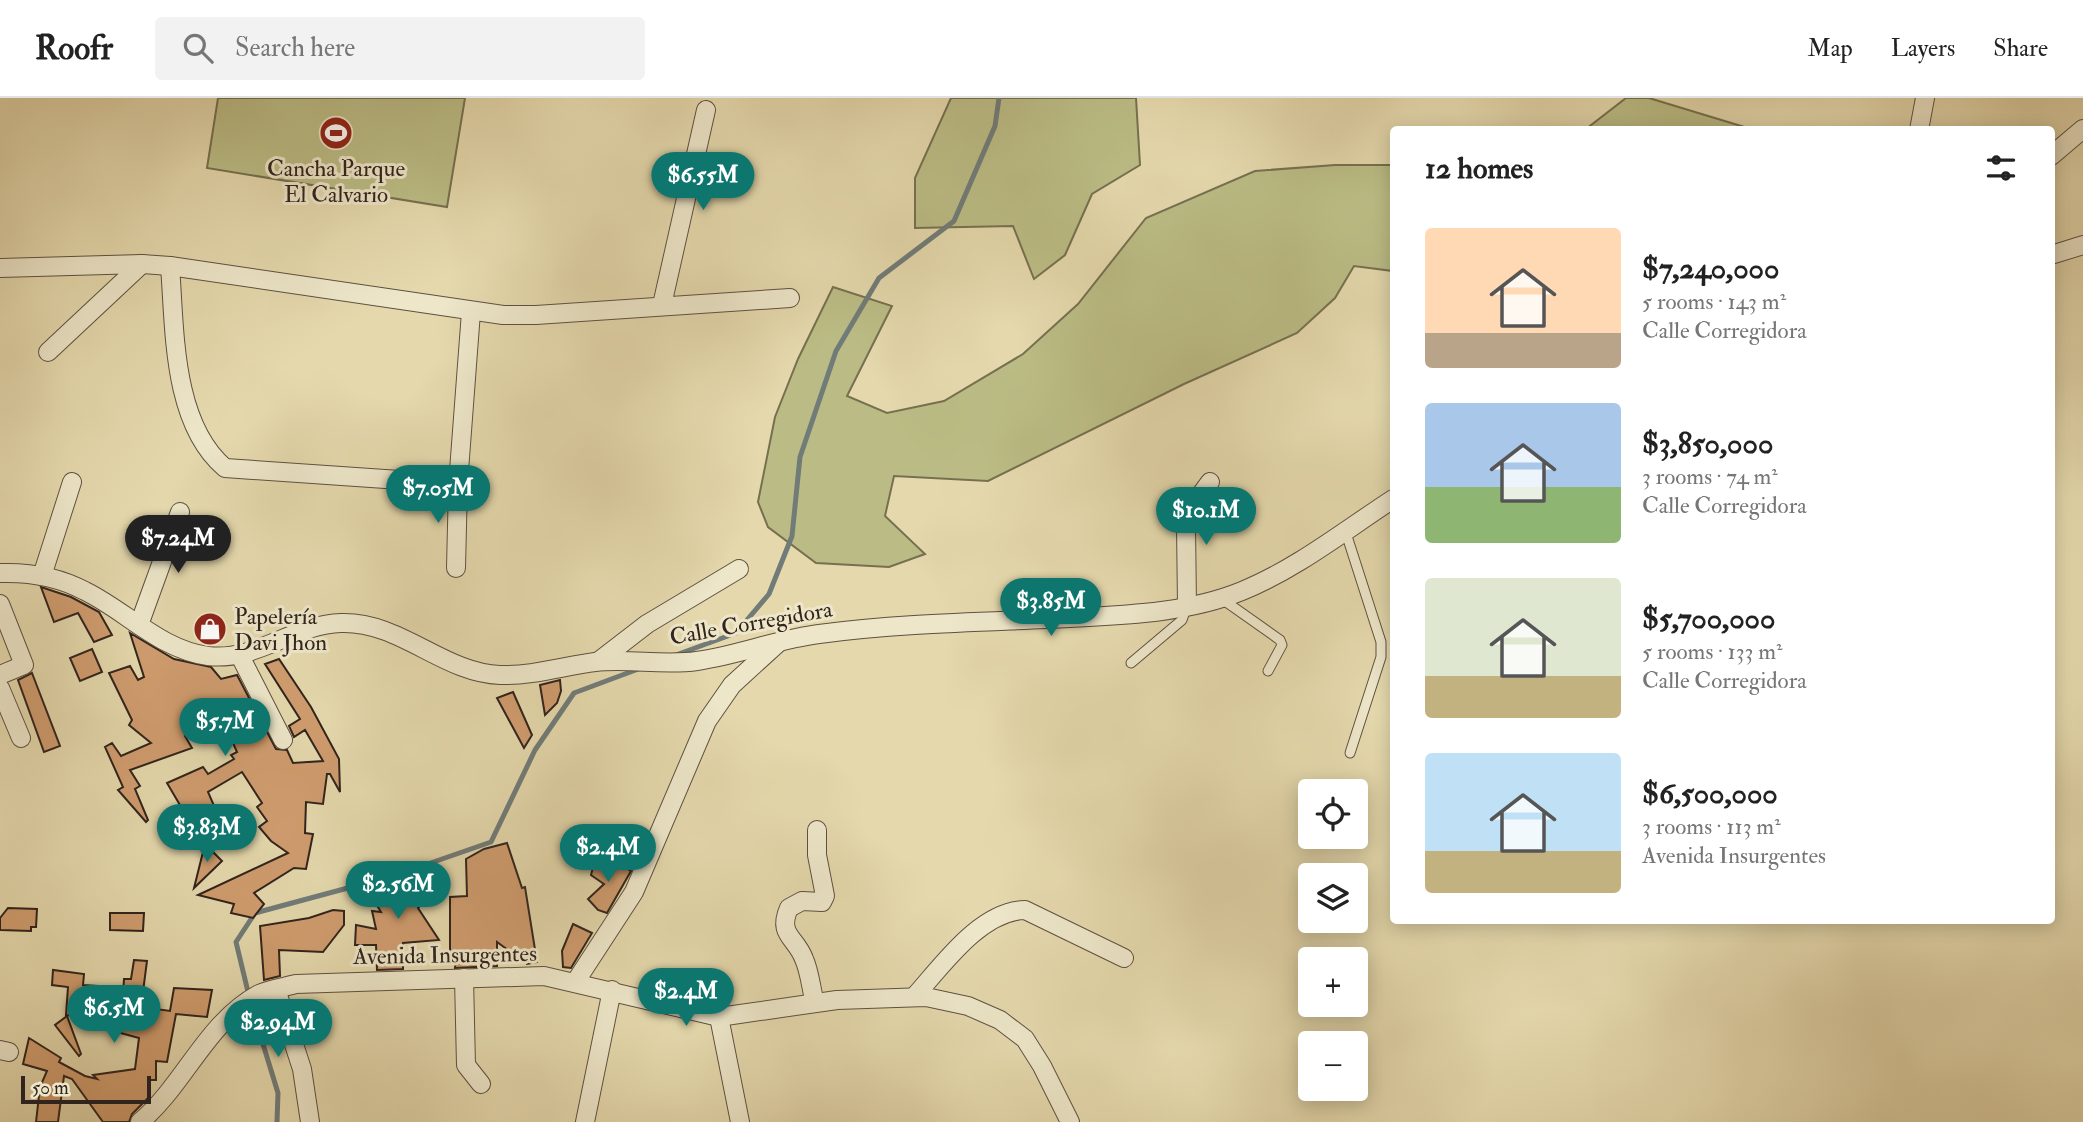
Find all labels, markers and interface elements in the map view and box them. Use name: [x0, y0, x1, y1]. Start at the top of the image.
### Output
search box: [155, 17, 645, 80]
text: Roofr: [35, 28, 113, 69]
icon: search: [179, 29, 217, 67]
text: Search here: [235, 32, 355, 64]
text: Map: [1808, 33, 1853, 64]
text: Layers: [1891, 33, 1955, 64]
text: Share: [1993, 33, 2048, 64]
sports icon: Cancha Parque El Calvario: [317, 114, 355, 152]
icon: filters: [1982, 149, 2020, 187]
text: 12 homes: [1425, 150, 1533, 187]
pin: $6.55M: [646, 152, 760, 212]
place label: Cancha Parque El Calvario: [267, 154, 405, 209]
text: $6.55M: [667, 160, 739, 189]
text: $7,240,000: [1642, 250, 1779, 287]
icon: home: [1481, 256, 1565, 340]
text: 5 rooms · 143 m²: [1642, 287, 1786, 316]
text: Calle Corregidora: [1642, 316, 1807, 345]
text: $3,850,000: [1642, 425, 1773, 462]
icon: home: [1481, 431, 1565, 515]
text: 3 rooms · 74 m²: [1642, 462, 1778, 491]
pin: $7.05M: [381, 466, 495, 525]
text: $7.05M: [402, 473, 474, 502]
pin: $10.1M: [1149, 488, 1263, 547]
text: Calle Corregidora: [1642, 491, 1807, 520]
text: $10.1M: [1172, 495, 1240, 524]
pin: $7.24M: [121, 516, 235, 575]
text: $7.24M: [141, 523, 215, 552]
pin: $3.85M: [994, 578, 1108, 638]
text: $3.85M: [1016, 586, 1086, 615]
street label: Calle Corregidora: [667, 594, 835, 652]
text: $5,700,000: [1642, 600, 1775, 637]
place label: Papelería Davi Jhon: [234, 602, 327, 657]
icon: home: [1481, 606, 1565, 690]
shop icon: Papelería Davi Jhon: [191, 610, 229, 648]
text: 5 rooms · 133 m²: [1642, 637, 1783, 666]
text: Calle Corregidora: [1642, 666, 1807, 695]
pin: $5.7M: [176, 698, 274, 758]
text: $5.7M: [195, 706, 255, 735]
text: $6,500,000: [1642, 775, 1778, 812]
map controls: [1298, 779, 1368, 1101]
button: locate: [1298, 779, 1368, 849]
icon: home: [1481, 781, 1565, 865]
pin: $3.83M: [150, 804, 264, 864]
text: $3.83M: [173, 812, 241, 841]
text: 3 rooms · 113 m²: [1642, 812, 1781, 841]
pin: $2.4M: [559, 824, 657, 884]
text: $2.4M: [576, 832, 640, 861]
text: Avenida Insurgentes: [1642, 841, 1826, 870]
pin: $2.56M: [341, 862, 455, 921]
button: layers: [1298, 863, 1368, 933]
text: $2.56M: [362, 869, 434, 898]
street label: Avenida Insurgentes: [352, 939, 537, 971]
button: +: [1298, 947, 1368, 1017]
pin: $2.4M: [637, 968, 735, 1028]
text: $2.4M: [654, 976, 718, 1005]
pin: $6.5M: [65, 986, 163, 1045]
text: $6.5M: [83, 993, 145, 1022]
pin: $2.94M: [221, 1000, 335, 1059]
text: $2.94M: [240, 1007, 316, 1036]
button: −: [1298, 1031, 1368, 1101]
scale bar: [21, 1073, 150, 1105]
text: 50 m: [32, 1076, 69, 1100]

